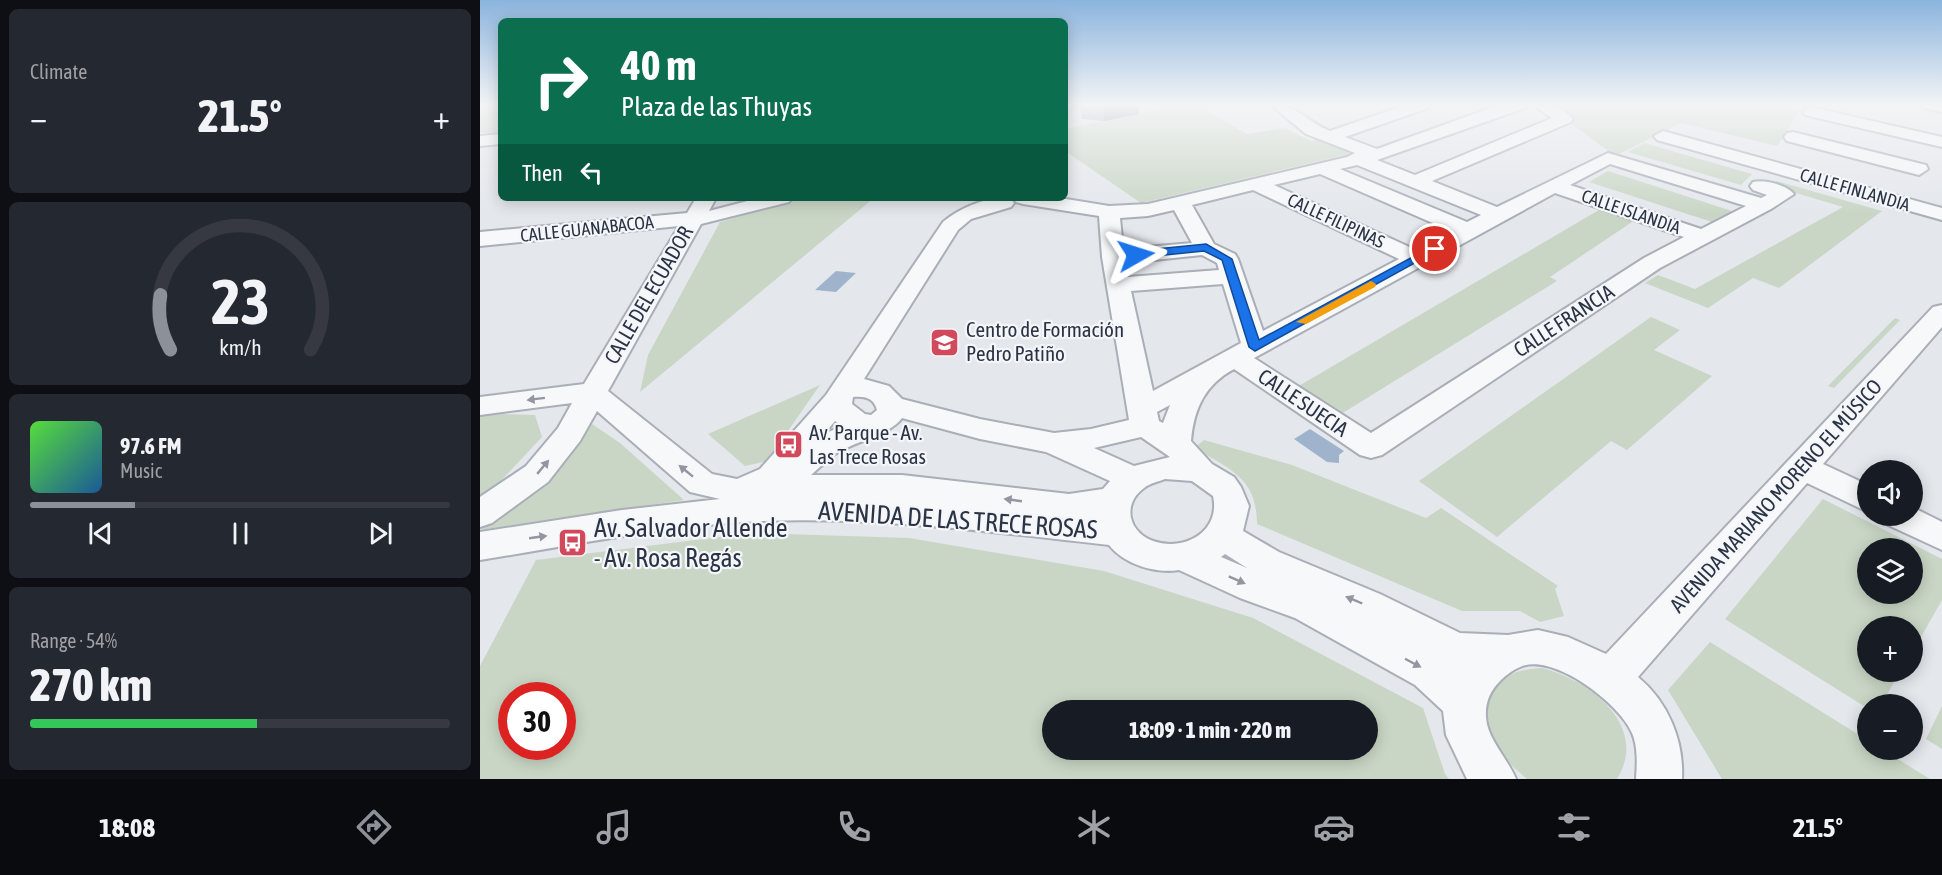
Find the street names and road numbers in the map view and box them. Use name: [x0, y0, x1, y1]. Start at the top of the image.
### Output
street label: CALLE FINLANDIA: [1798, 164, 1913, 215]
street label: CALLE ISLANDIA: [1579, 185, 1683, 238]
street label: CALLE FILIPINAS: [1284, 189, 1389, 252]
street label: CALLE GUANABACOA: [519, 211, 655, 246]
street label: CALLE DEL ECUADOR: [599, 221, 698, 368]
street label: CALLE FRANCIA: [1509, 279, 1619, 361]
street label: CALLE SUECIA: [1254, 363, 1354, 441]
street label: AVENIDA MARIANO MORENO EL MÚSICO: [1664, 374, 1886, 617]
street label: AVENIDA DE LAS TRECE ROSAS: [817, 495, 1099, 545]

